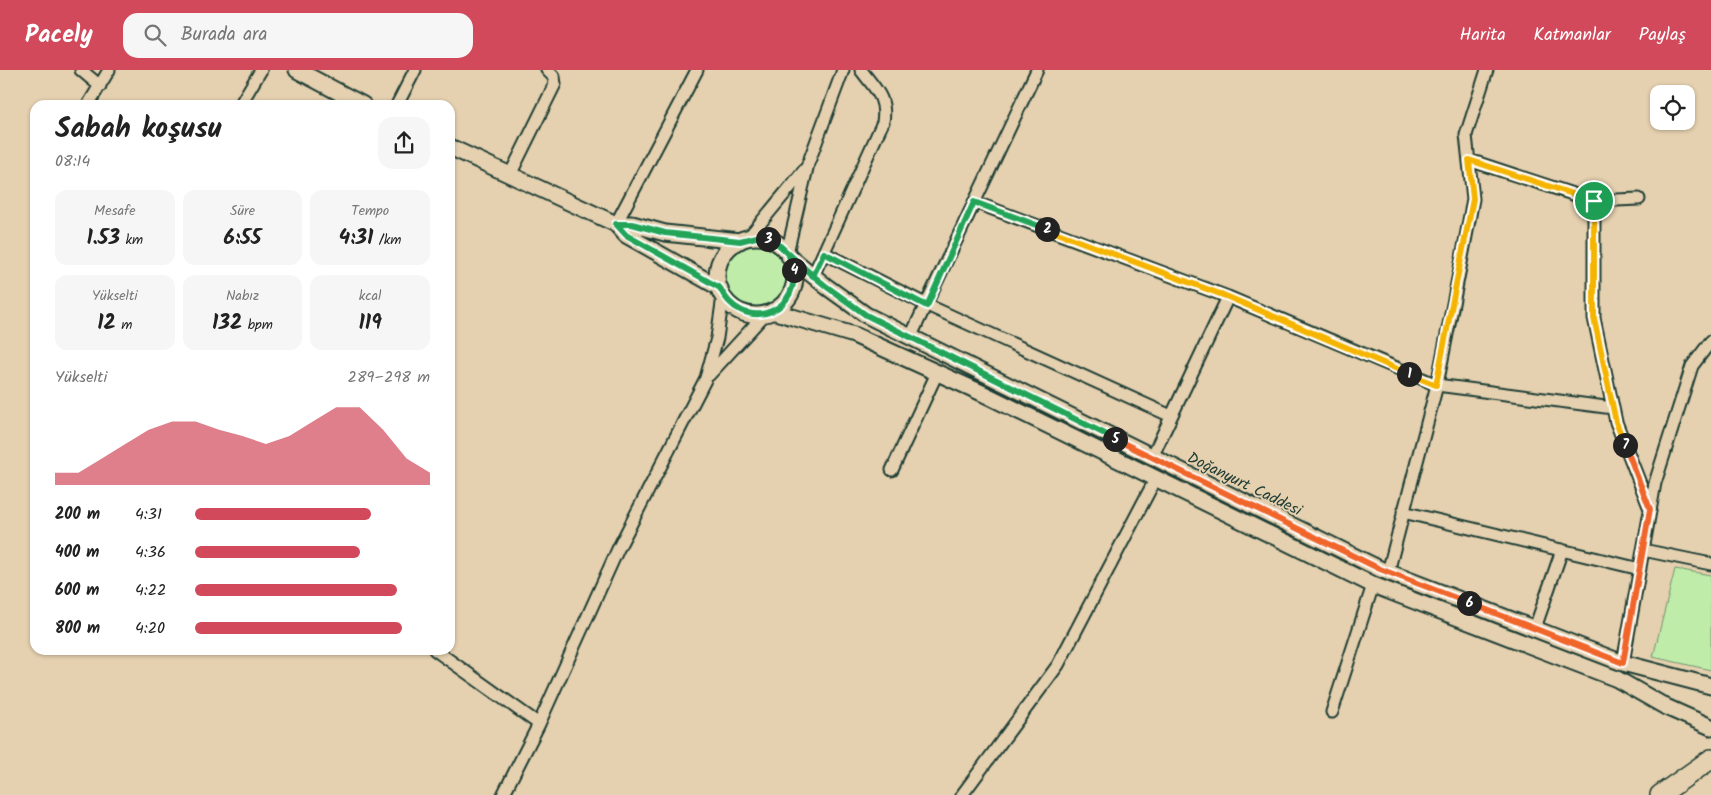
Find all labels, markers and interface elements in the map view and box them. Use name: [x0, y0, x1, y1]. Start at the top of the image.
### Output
search box: [123, 13, 473, 58]
text: Pacely: [25, 16, 93, 55]
text: Burada ara: [181, 20, 267, 50]
icon: search: [141, 21, 169, 49]
text: Harita: [1459, 21, 1506, 50]
text: Katmanlar: [1534, 21, 1611, 50]
text: Paylaş: [1639, 21, 1686, 50]
map controls: [1650, 85, 1695, 130]
button: locate: [1650, 85, 1695, 130]
text: Sabah koşusu: [55, 107, 221, 152]
button: share: [378, 117, 430, 169]
text: 08:14: [55, 149, 90, 174]
pin: [1573, 180, 1615, 222]
icon: arrive: [1580, 187, 1608, 215]
text: Mesafe: [94, 200, 136, 222]
text: Süre: [230, 200, 255, 222]
text: Tempo: [351, 200, 389, 222]
pin: 2: [1034, 216, 1060, 242]
text: 2: [1043, 218, 1052, 240]
text: 1.53: [86, 222, 120, 255]
text: 6:55: [224, 222, 261, 255]
text: 4:31: [339, 222, 373, 255]
pin: 3: [756, 226, 780, 252]
text: 3: [765, 228, 772, 250]
text: km: [120, 229, 143, 251]
text: /km: [373, 229, 402, 251]
pin: 4: [782, 258, 806, 282]
text: 4: [791, 259, 798, 281]
text: Yükselti: [92, 285, 138, 307]
text: Nabız: [226, 285, 259, 307]
text: kcal: [359, 285, 382, 307]
text: 12: [97, 307, 116, 340]
text: 132: [212, 307, 242, 340]
text: 119: [359, 307, 382, 340]
text: m: [116, 314, 133, 336]
text: bpm: [242, 314, 273, 336]
pin: 1: [1396, 362, 1422, 386]
text: 1: [1407, 363, 1412, 385]
text: Yükselti: [55, 365, 107, 390]
text: 289–298 m: [348, 365, 430, 390]
pin: 5: [1102, 426, 1128, 452]
text: 5: [1112, 428, 1119, 450]
pin: 7: [1612, 432, 1638, 458]
text: 7: [1622, 434, 1629, 456]
street label: Doğanyurt Caddesi: [1183, 446, 1307, 524]
text: 200 m: [55, 502, 100, 527]
text: 4:31: [135, 502, 162, 527]
text: 400 m: [55, 540, 99, 565]
text: 4:36: [135, 540, 166, 565]
text: 600 m: [55, 578, 99, 603]
text: 4:22: [135, 578, 166, 603]
pin: 6: [1456, 590, 1482, 616]
text: 6: [1466, 592, 1473, 614]
text: 800 m: [55, 616, 100, 641]
text: 4:20: [135, 616, 165, 641]

